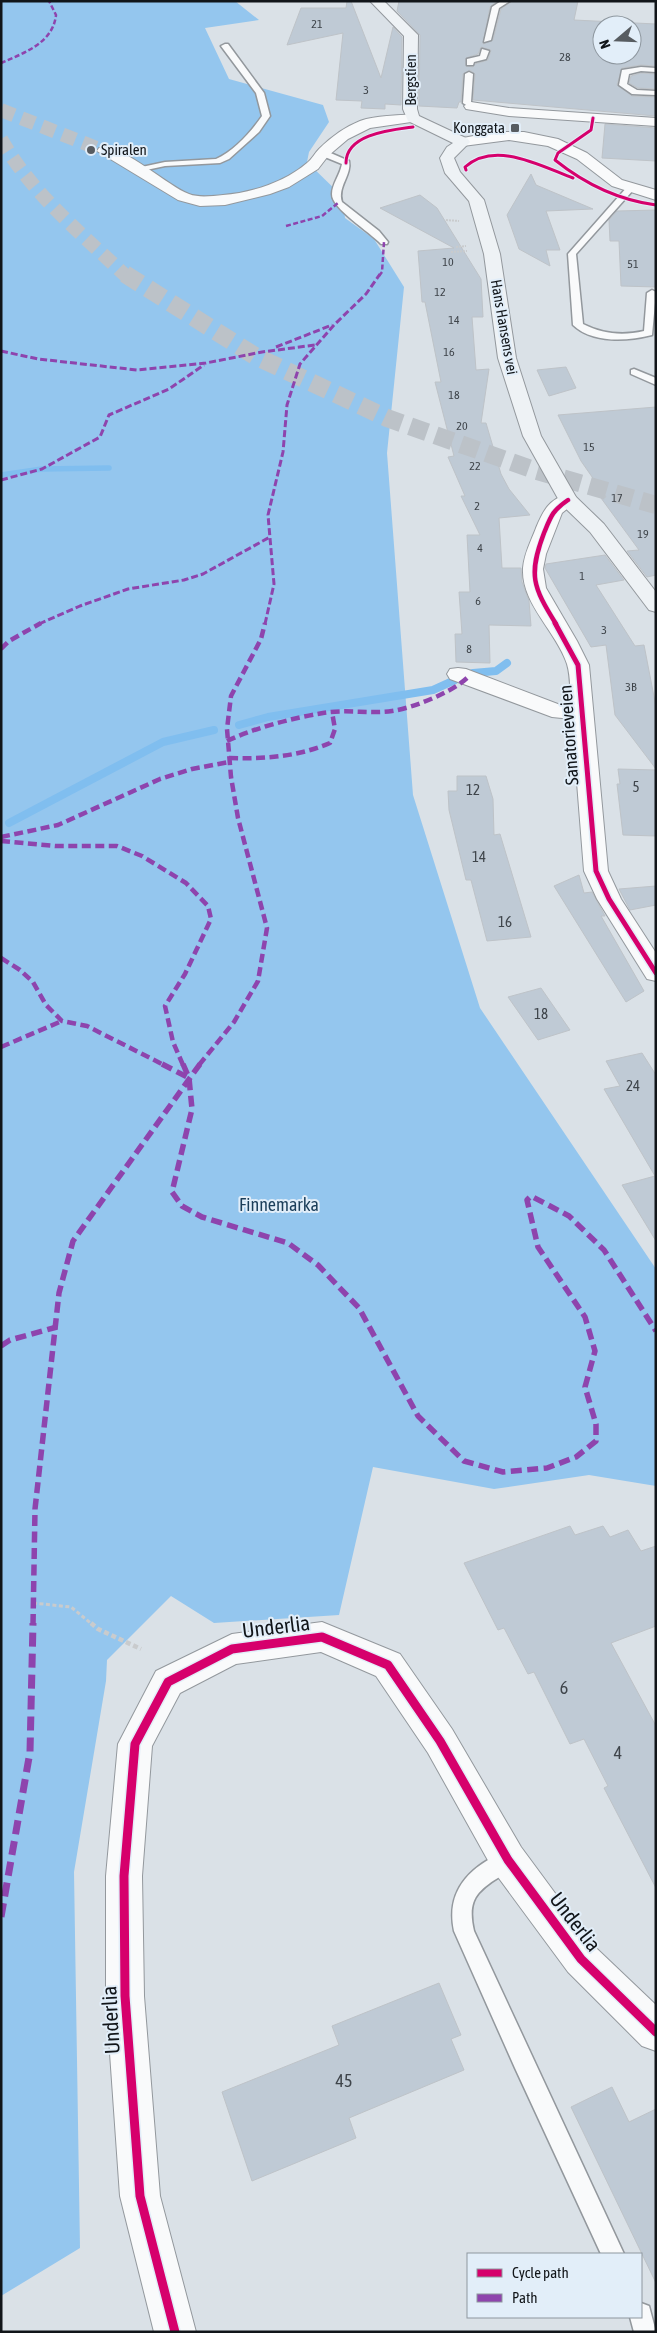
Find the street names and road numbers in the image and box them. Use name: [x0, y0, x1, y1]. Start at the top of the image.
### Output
street label: Bergstien: [402, 54, 419, 106]
street label: Hans Hansens vei: [488, 278, 521, 376]
street label: Sanatorieveien: [555, 684, 582, 786]
street label: Underlia: [240, 1610, 311, 1642]
street label: Underlia: [545, 1887, 606, 1956]
street label: Underlia: [96, 1985, 124, 2055]

